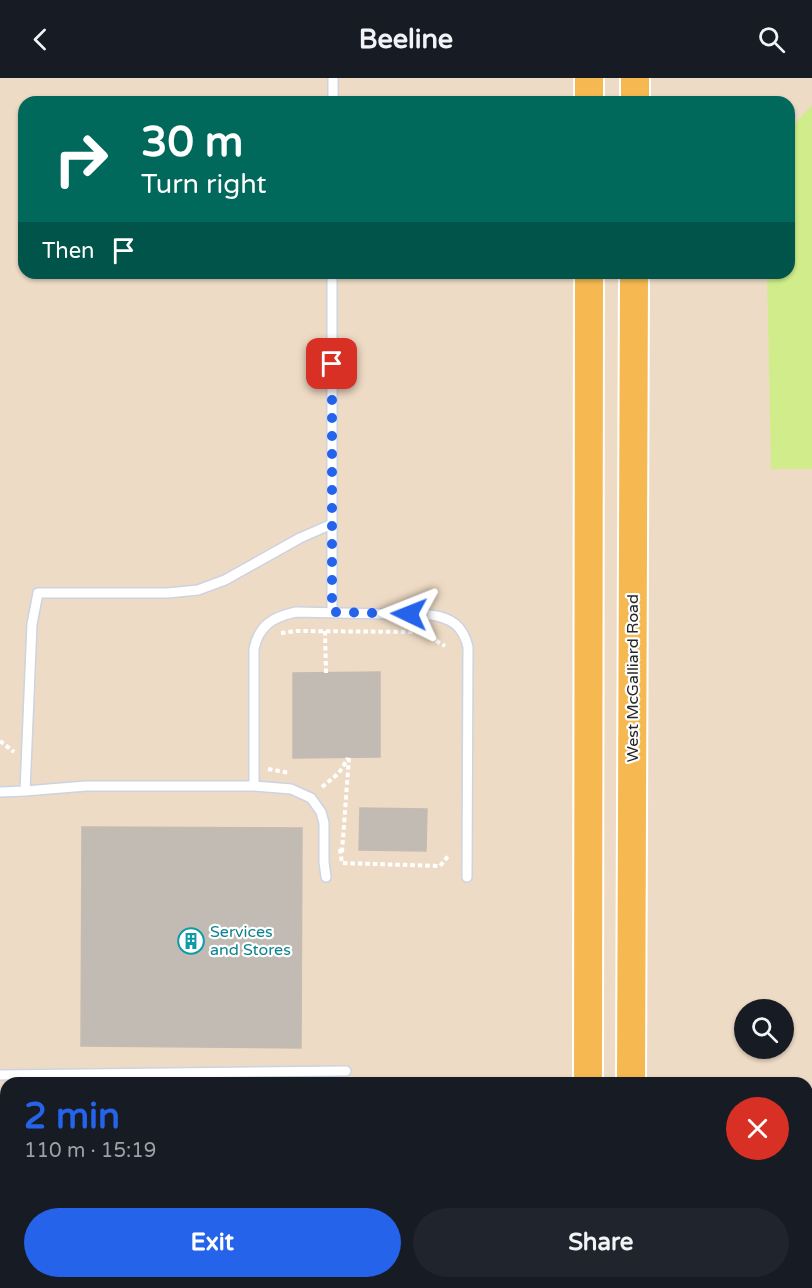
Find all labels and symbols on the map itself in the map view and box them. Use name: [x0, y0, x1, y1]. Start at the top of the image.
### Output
pin: [306, 338, 357, 389]
position arrow: [377, 582, 441, 646]
street label: West McGalliard Road: [623, 594, 643, 762]
place label: Services and Stores: [210, 922, 291, 960]
building icon: Services and Stores: [176, 926, 206, 956]

